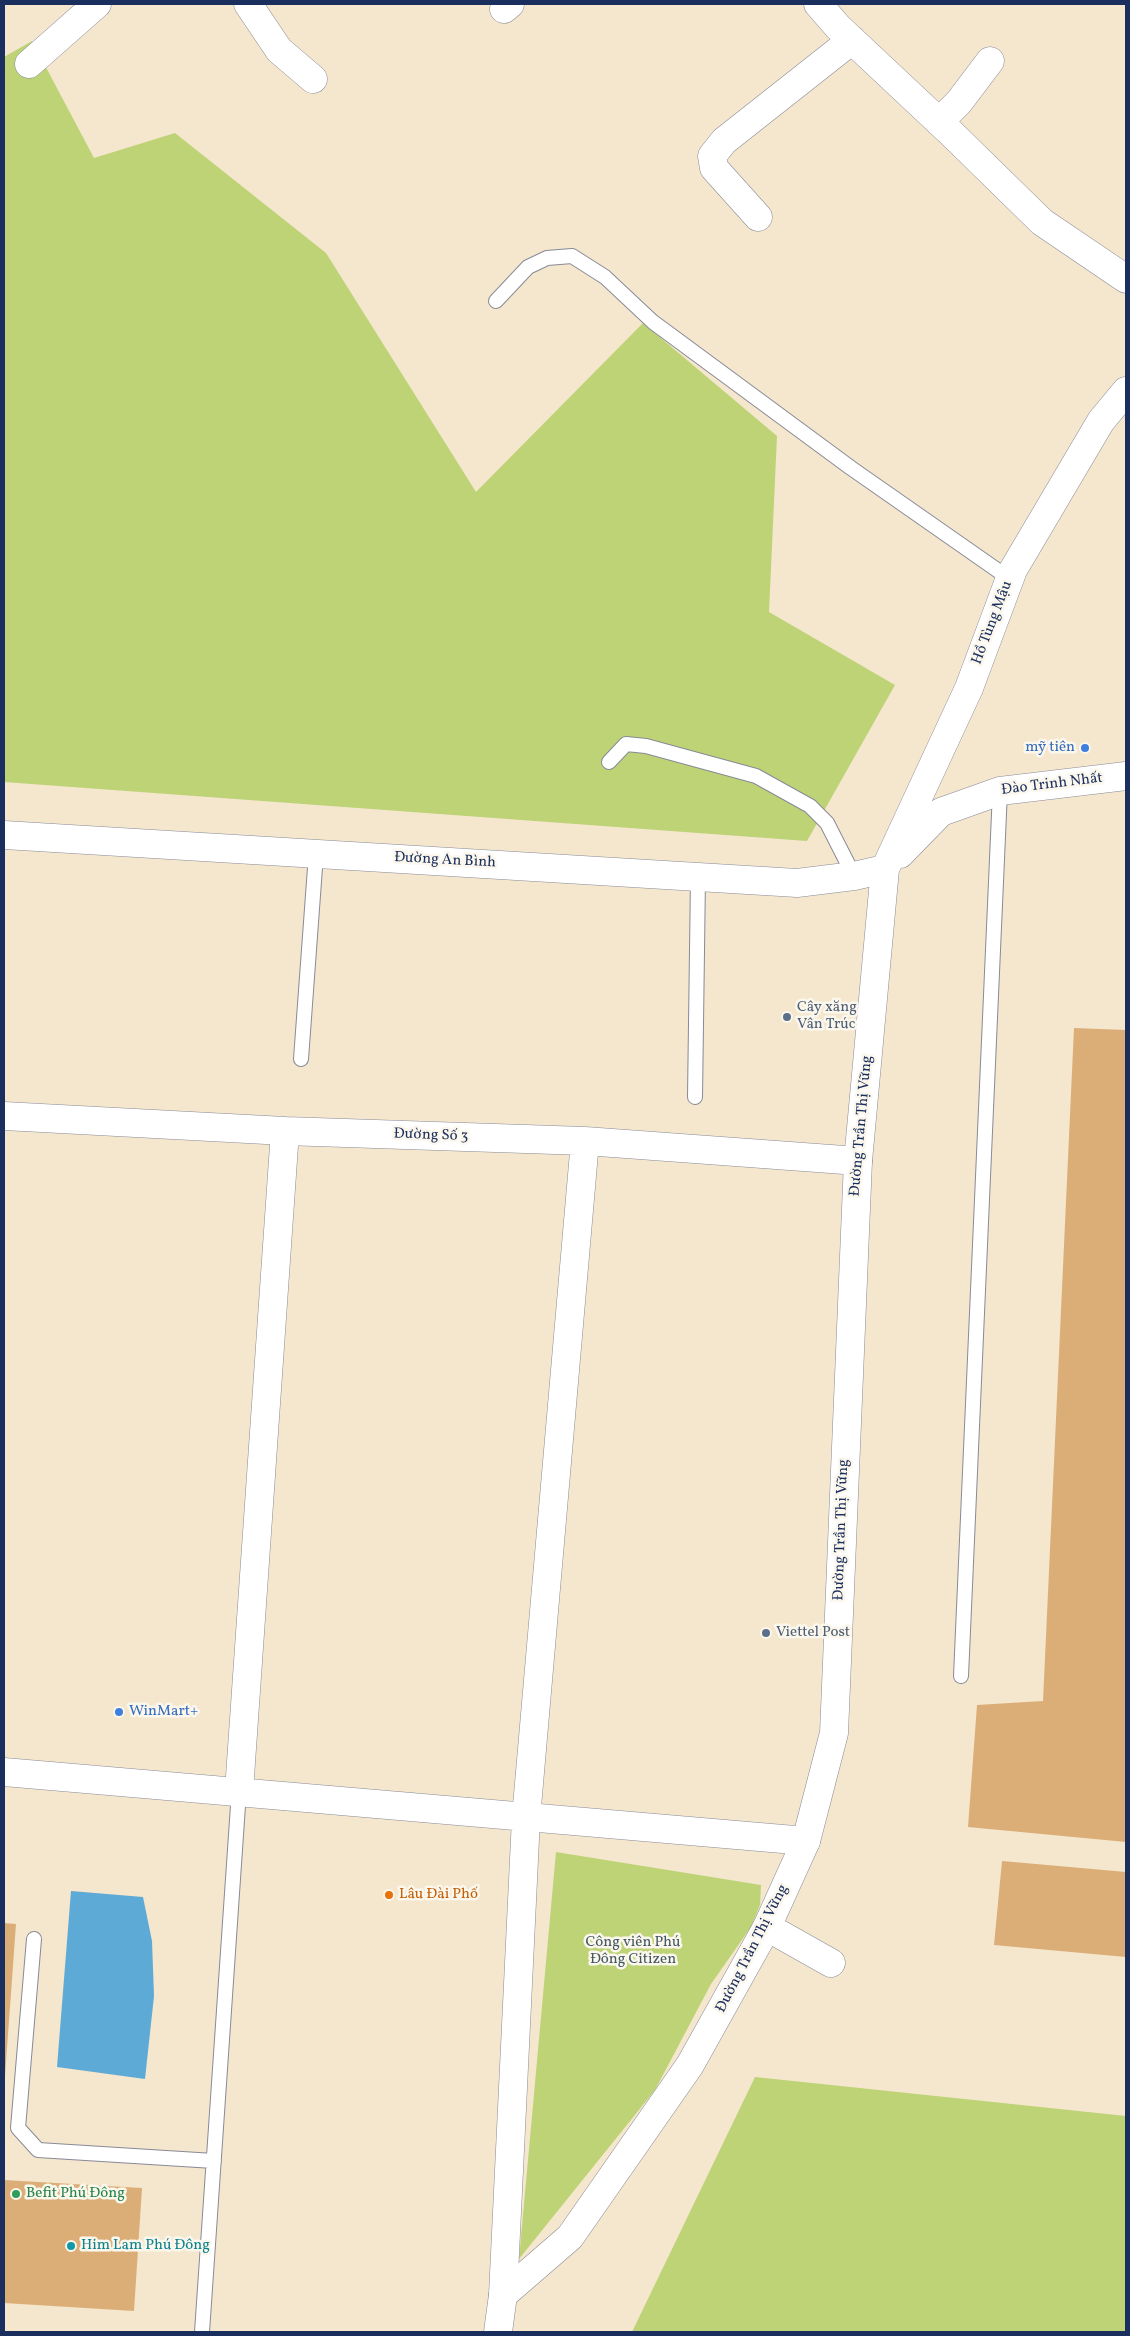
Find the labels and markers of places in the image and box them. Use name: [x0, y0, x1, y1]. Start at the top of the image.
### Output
place label: mỹ tiên: [1025, 739, 1075, 757]
marker: mỹ tiên: [1079, 742, 1091, 754]
place label: Cây xăng Vân Trúc: [797, 999, 857, 1034]
marker: Cây xăng Vân Trúc: [781, 1011, 793, 1023]
place label: Viettel Post: [776, 1624, 850, 1642]
marker: Viettel Post: [760, 1627, 772, 1639]
place label: WinMart+: [129, 1703, 198, 1721]
marker: WinMart+: [113, 1706, 125, 1718]
place label: Lâu Đài Phố: [399, 1886, 478, 1904]
marker: Lâu Đài Phố: [383, 1889, 395, 1901]
place label: Befit Phú Đông: [26, 2185, 125, 2203]
marker: Befit Phú Đông: [10, 2188, 22, 2200]
place label: Him Lam Phú Đông: [81, 2237, 210, 2255]
marker: Him Lam Phú Đông: [65, 2240, 77, 2252]

